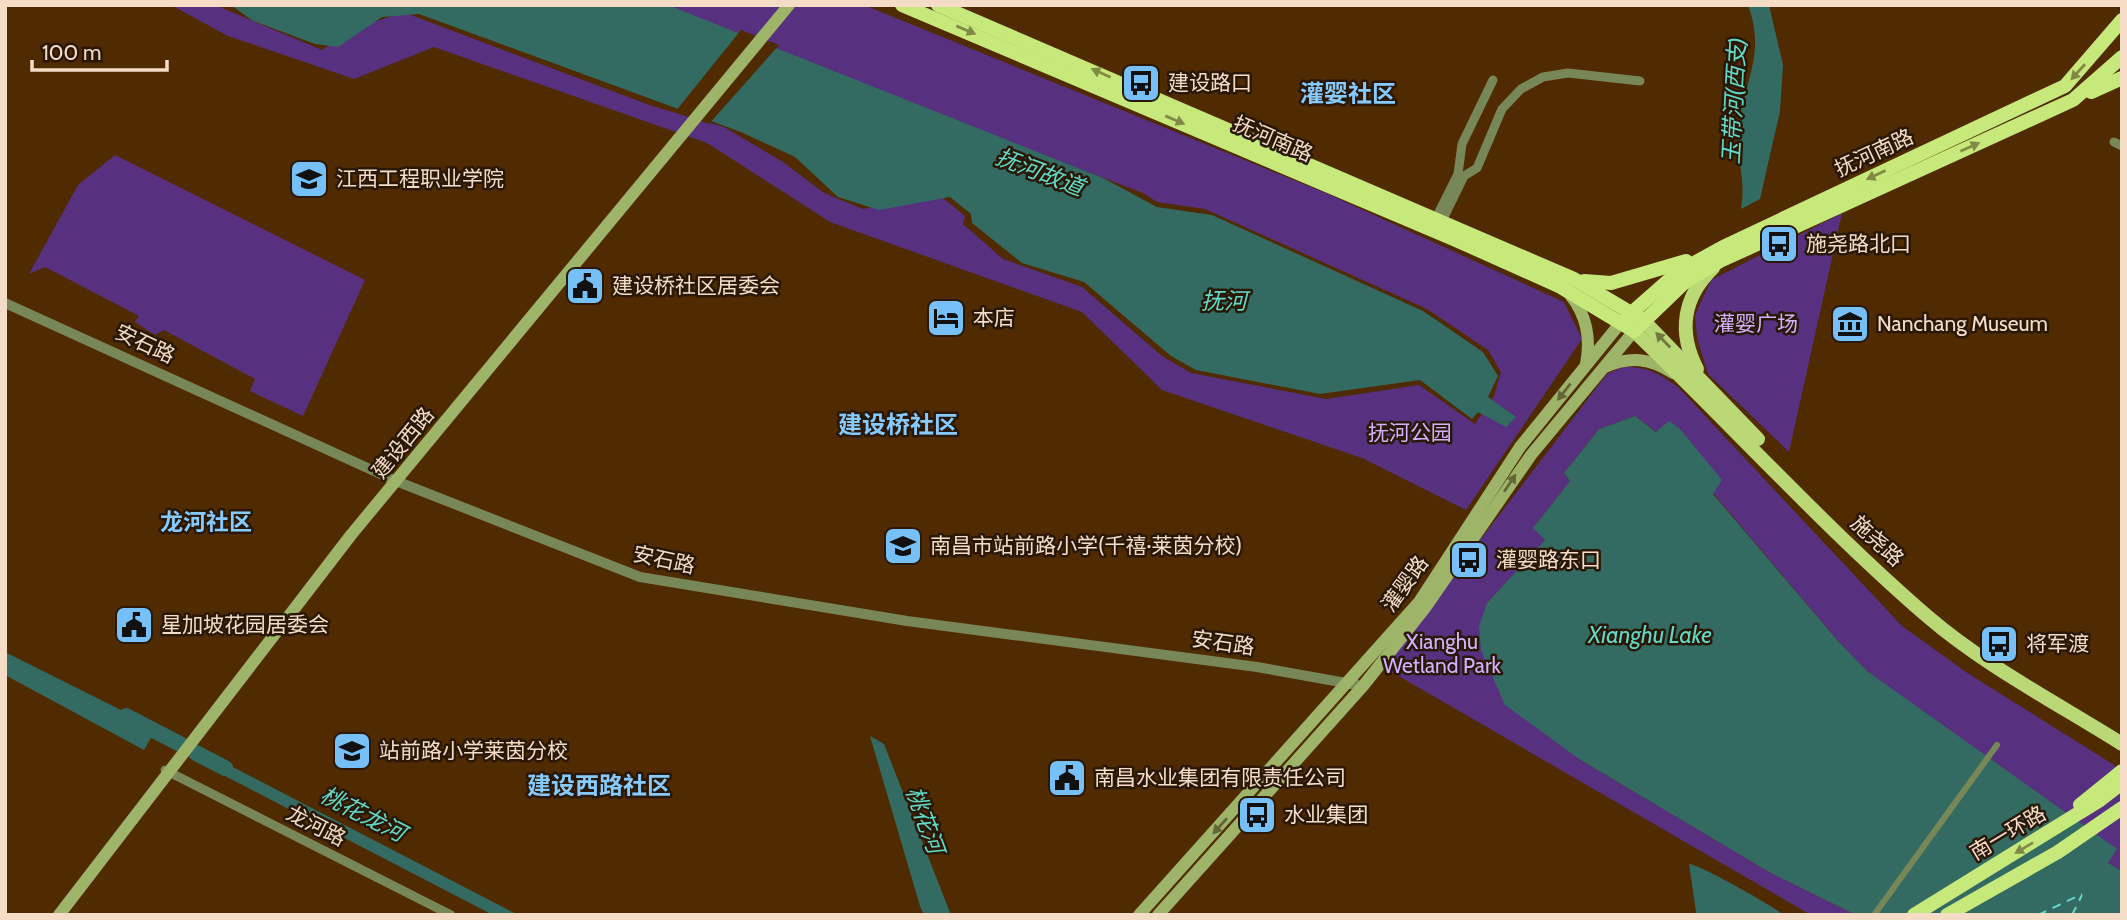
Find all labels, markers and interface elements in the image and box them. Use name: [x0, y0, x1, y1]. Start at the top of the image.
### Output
one-way arrow: [955, 25, 976, 36]
scale bar: [32, 28, 166, 72]
water label: 玉带河(西支): [1717, 37, 1751, 165]
text: 100 m: [42, 40, 101, 65]
bus stop icon: 建设路口: [1120, 62, 1162, 104]
one-way arrow: [2070, 63, 2086, 81]
one-way arrow: [1091, 67, 1111, 79]
place label: 建设路口: [1168, 70, 1252, 95]
district label: 灌婴社区: [1300, 79, 1396, 108]
street label: 抚河南路: [1230, 111, 1317, 166]
one-way arrow: [1164, 115, 1185, 126]
street label: 抚河南路: [1830, 123, 1917, 182]
one-way arrow: [1960, 141, 1980, 153]
water label: 抚河故道: [992, 142, 1091, 203]
school or university icon: 江西工程职业学院: [288, 158, 330, 200]
place label: 江西工程职业学院: [336, 166, 504, 191]
one-way arrow: [1866, 169, 1886, 181]
bus stop icon: 施尧路北口: [1758, 223, 1800, 265]
place label: 施尧路北口: [1806, 231, 1911, 256]
public building icon: 建设桥社区居委会: [564, 265, 606, 307]
place label: 建设桥社区居委会: [612, 273, 780, 298]
water label: 抚河: [1201, 287, 1251, 315]
hotel icon: 本店: [925, 297, 967, 339]
museum icon: Nanchang Museum: [1829, 303, 1871, 345]
place label: 本店: [973, 305, 1015, 330]
park label: 灌婴广场: [1714, 311, 1798, 336]
place label: Nanchang Museum: [1877, 311, 2048, 336]
street label: 安石路: [111, 319, 179, 368]
one-way arrow: [1655, 332, 1672, 349]
one-way arrow: [1556, 383, 1571, 401]
street label: 建设西路: [366, 402, 439, 483]
district label: 建设桥社区: [838, 410, 958, 439]
park label: 抚河公园: [1368, 420, 1452, 445]
one-way arrow: [1503, 474, 1517, 492]
district label: 龙河社区: [160, 508, 252, 536]
street label: 施尧路: [1846, 510, 1909, 571]
school or university icon: 南昌市站前路小学(千禧·莱茵分校): [882, 525, 924, 567]
place label: 南昌市站前路小学(千禧·莱茵分校): [930, 533, 1242, 558]
bus stop icon: 灌婴路东口: [1448, 539, 1490, 581]
street label: 安石路: [631, 541, 698, 578]
place label: 灌婴路东口: [1496, 547, 1601, 572]
street label: 灌婴路: [1376, 551, 1433, 617]
public building icon: 星加坡花园居委会: [113, 604, 155, 646]
place label: 星加坡花园居委会: [161, 612, 329, 637]
water label: Xianghu Lake: [1587, 621, 1712, 649]
bus stop icon: 将军渡: [1978, 623, 2020, 665]
street label: 安石路: [1190, 626, 1256, 659]
park label: Xianghu Wetland Park: [1383, 629, 1502, 678]
place label: 将军渡: [2026, 631, 2089, 656]
school or university icon: 站前路小学莱茵分校: [331, 730, 373, 772]
place label: 站前路小学莱茵分校: [379, 738, 568, 763]
public building icon: 南昌水业集团有限责任公司: [1046, 757, 1088, 799]
place label: 南昌水业集团有限责任公司: [1094, 765, 1346, 790]
district label: 建设西路社区: [527, 771, 671, 800]
water label: 桃花龙河: [316, 781, 414, 849]
water label: 桃花河: [900, 783, 951, 861]
bus stop icon: 水业集团: [1236, 794, 1278, 836]
street label: 龙河路: [282, 800, 350, 851]
street label: 南一环路: [1965, 800, 2050, 865]
place label: 水业集团: [1284, 802, 1368, 827]
one-way arrow: [1212, 817, 1228, 835]
one-way arrow: [2014, 842, 2033, 854]

